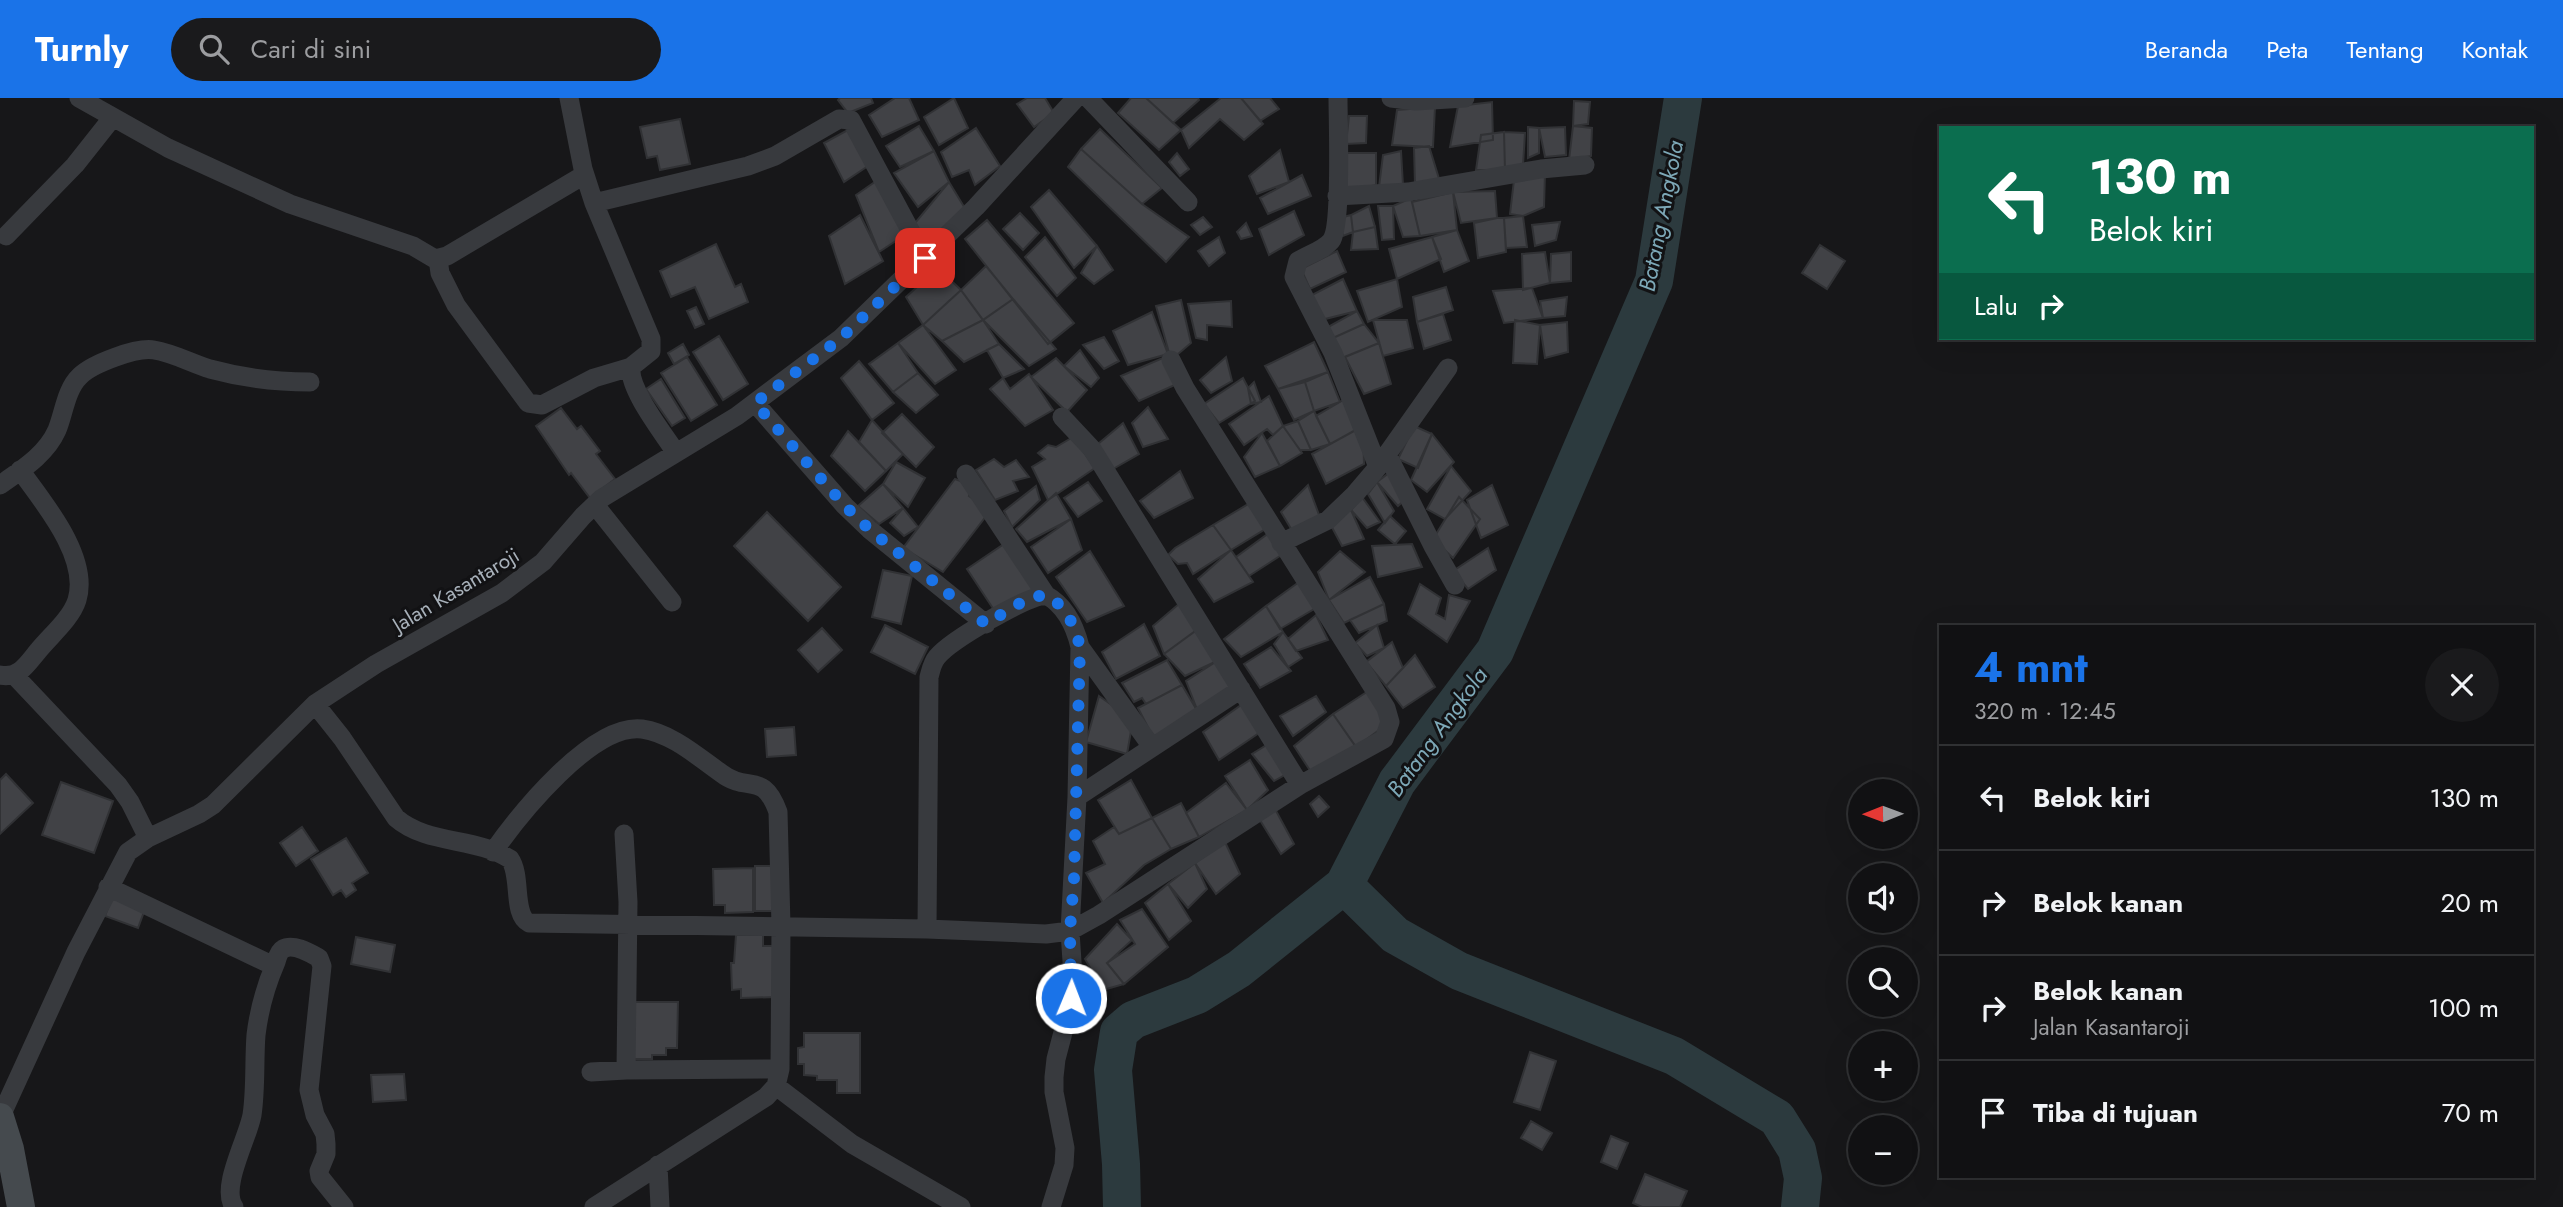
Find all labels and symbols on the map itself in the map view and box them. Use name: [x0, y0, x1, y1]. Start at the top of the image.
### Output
water label: Batang Angkola: [1630, 137, 1692, 294]
pin: [895, 228, 955, 288]
street label: Jalan Kasantaroji: [384, 540, 525, 641]
water label: Batang Angkola: [1378, 660, 1496, 804]
north arrow: [1848, 779, 1918, 849]
position arrow: [1034, 961, 1108, 1035]

